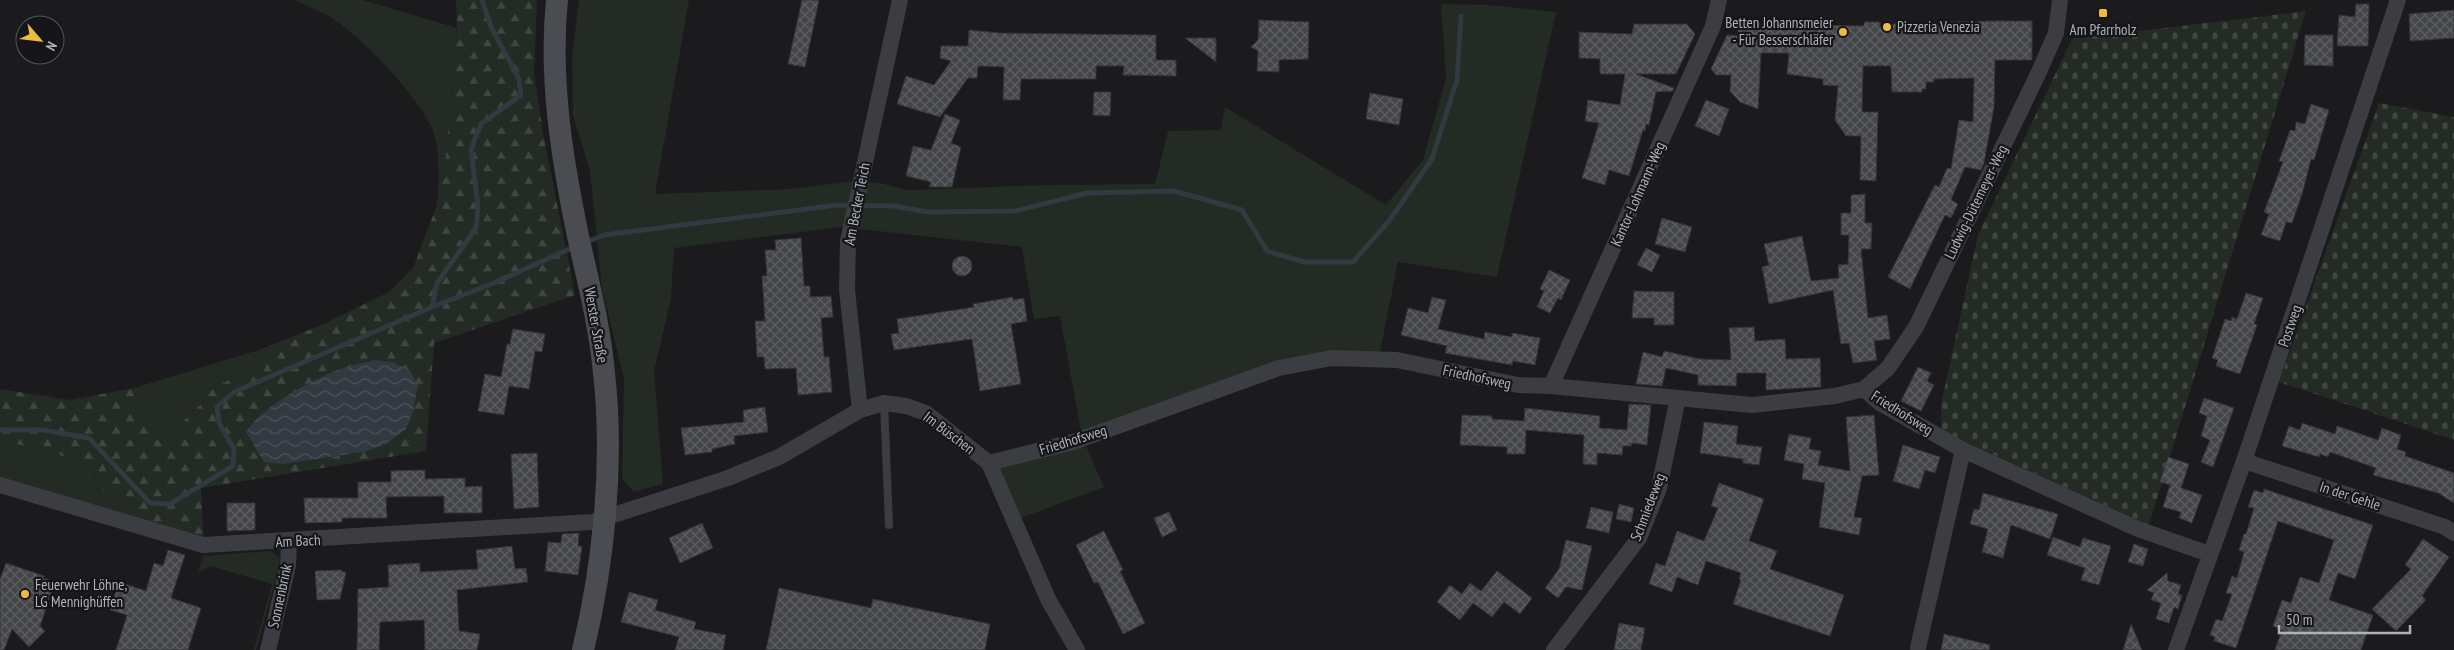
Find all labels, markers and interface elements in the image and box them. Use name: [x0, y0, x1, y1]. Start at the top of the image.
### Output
marker: Am Pfarrholz: [2097, 7, 2109, 19]
place label: Betten Johannsmeier - Für Besserschläfer: [1725, 13, 1834, 49]
north arrow: [15, 15, 65, 65]
place label: Pizzeria Venezia: [1897, 17, 1980, 36]
place label: Am Pfarrholz: [2070, 20, 2136, 39]
marker: Pizzeria Venezia: [1881, 21, 1893, 33]
marker: Betten Johannsmeier - Für Besserschläfer: [1837, 26, 1849, 38]
text: N: [42, 39, 61, 54]
street label: Kantor-Lohmann-Weg: [1606, 139, 1669, 249]
street label: Ludwig-Dütemeyer-Weg: [1940, 142, 2011, 262]
street label: Am Becker Teich: [839, 161, 874, 247]
street label: Werster Straße: [580, 286, 612, 364]
street label: Postweg: [2273, 302, 2306, 349]
street label: Friedhofsweg: [1441, 360, 1513, 393]
street label: Friedhofsweg: [1868, 386, 1937, 439]
street label: Im Büschen: [920, 407, 979, 458]
street label: Friedhofsweg: [1037, 420, 1109, 459]
street label: Schmiedeweg: [1626, 470, 1669, 544]
street label: In der Gehle: [2317, 477, 2383, 514]
street label: Am Bach: [275, 530, 321, 551]
street label: Sonnenbrink: [263, 562, 296, 630]
place label: Feuerwehr Löhne, LG Mennighüffen: [35, 575, 127, 611]
marker: Feuerwehr Löhne, LG Mennighüffen: [19, 588, 31, 600]
scale bar: [2279, 602, 2410, 634]
text: 50 m: [2286, 610, 2312, 629]

